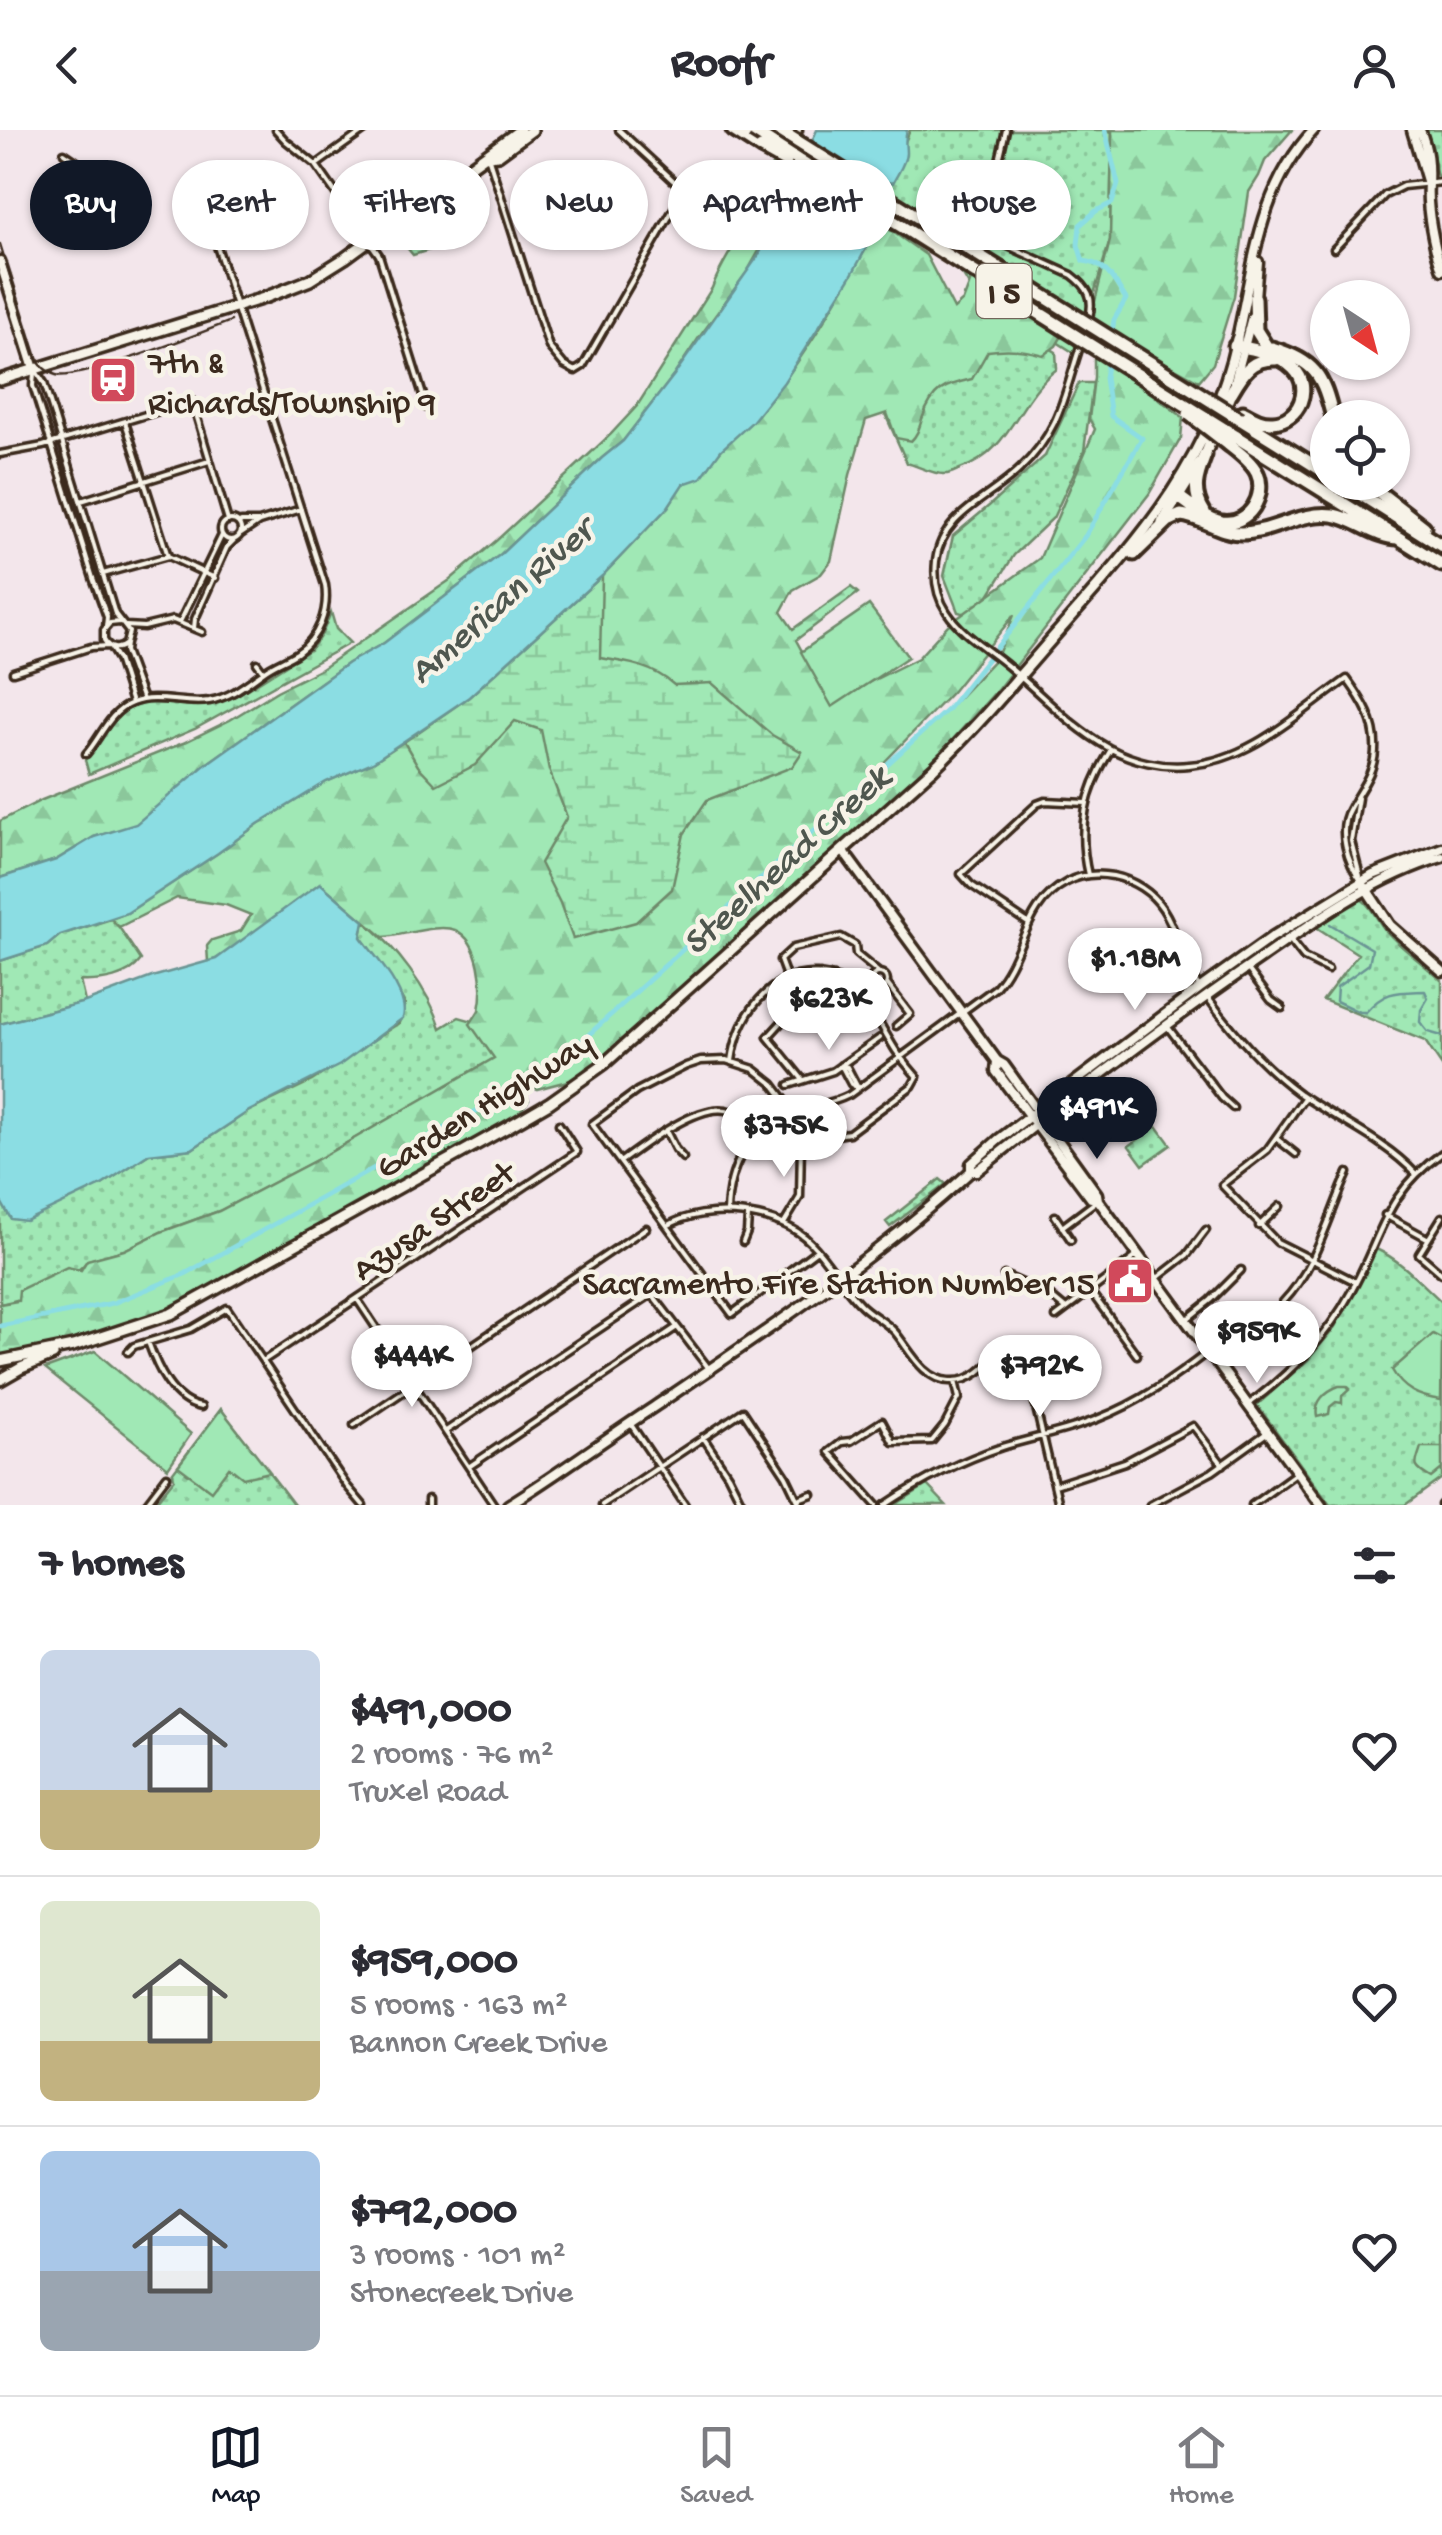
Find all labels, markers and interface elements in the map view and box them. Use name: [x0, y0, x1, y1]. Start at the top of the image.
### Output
icon: back: [40, 38, 95, 93]
icon: person: [1347, 38, 1402, 93]
text: Roofr: [671, 39, 771, 92]
chip: Buy: [30, 160, 152, 250]
chip: Rent: [172, 160, 309, 250]
chip: Filters: [329, 160, 490, 250]
chip: New: [510, 160, 648, 250]
chip: Apartment: [668, 160, 896, 250]
chip: House: [916, 160, 1071, 250]
road number: I 5: [976, 264, 1032, 318]
north arrow: [1310, 280, 1410, 380]
map controls: [1310, 280, 1410, 500]
place label: 7th & Richards/Township 9: [147, 345, 436, 426]
station icon: 7th & Richards/Township 9: [87, 354, 139, 406]
button: locate: [1310, 400, 1410, 500]
water label: American River: [402, 507, 610, 695]
water label: Steelhead Creek: [675, 756, 903, 967]
pin: $1.18M: [1054, 928, 1216, 1013]
text: $1.18M: [1090, 941, 1180, 979]
pin: $623K: [759, 968, 899, 1053]
text: $623K: [789, 981, 869, 1019]
street label: Garden Highway: [370, 1025, 602, 1191]
pin: $491K: [1027, 1077, 1167, 1162]
text: $491K: [1059, 1090, 1135, 1128]
pin: $375K: [714, 1095, 854, 1180]
text: $375K: [743, 1108, 825, 1146]
street label: Azusa Street: [346, 1153, 526, 1293]
public building icon: Sacramento Fire Station Number 15: [1104, 1255, 1156, 1307]
place label: Sacramento Fire Station Number 15: [582, 1266, 1095, 1307]
pin: $959K: [1187, 1301, 1327, 1386]
text: $959K: [1217, 1314, 1297, 1352]
pin: $444K: [342, 1325, 482, 1410]
pin: $792K: [970, 1335, 1110, 1420]
text: $444K: [373, 1338, 451, 1376]
text: $792K: [1000, 1348, 1080, 1386]
icon: filters: [1347, 1538, 1402, 1593]
text: 7 homes: [40, 1541, 183, 1590]
text: $491,000: [350, 1688, 511, 1737]
icon: home: [120, 1690, 240, 1810]
icon: heart: [1347, 1723, 1402, 1778]
text: 2 rooms · 76 m²: [350, 1737, 553, 1775]
text: Truxel Road: [350, 1775, 507, 1813]
text: $959,000: [350, 1939, 518, 1988]
icon: home: [120, 1941, 240, 2061]
icon: heart: [1347, 1974, 1402, 2029]
text: 5 rooms · 163 m²: [350, 1988, 567, 2026]
text: Bannon Creek Drive: [350, 2026, 607, 2064]
text: $792,000: [350, 2189, 517, 2238]
icon: home: [120, 2191, 240, 2311]
icon: heart: [1347, 2224, 1402, 2279]
text: 3 rooms · 101 m²: [350, 2238, 565, 2276]
text: Stonecreek Drive: [350, 2276, 573, 2314]
tab: Map: [208, 2420, 263, 2513]
tab: Saved: [680, 2420, 752, 2513]
tab: Home: [1169, 2420, 1234, 2513]

